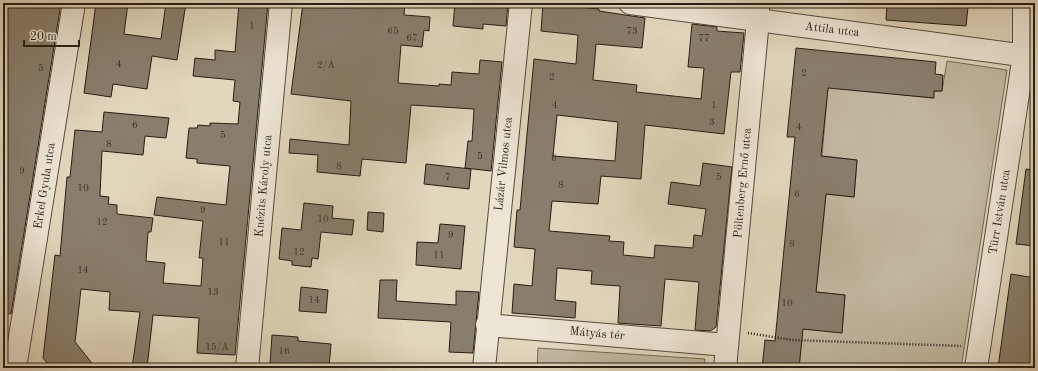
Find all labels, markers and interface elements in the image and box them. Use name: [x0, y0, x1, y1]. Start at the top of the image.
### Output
house number: 1: [249, 21, 255, 31]
street label: Attila utca: [804, 21, 860, 39]
scale bar: [24, 22, 79, 48]
house number: 65: [387, 26, 399, 36]
house number: 73: [626, 26, 638, 36]
text: 20 m: [30, 31, 57, 43]
house number: 67: [406, 33, 418, 43]
house number: 77: [698, 33, 710, 43]
house number: 4: [116, 59, 122, 69]
house number: 2/A: [317, 60, 335, 70]
house number: 5: [38, 63, 44, 73]
house number: 2: [801, 68, 807, 78]
house number: 2: [549, 72, 555, 82]
house number: 4: [552, 100, 558, 110]
house number: 1: [711, 100, 717, 110]
street label: Lázár Vilmos utca: [493, 116, 515, 212]
house number: 3: [709, 117, 715, 127]
house number: 6: [132, 120, 138, 130]
house number: 4: [796, 122, 802, 132]
street label: Pöltenberg Ernő utca: [732, 127, 754, 239]
house number: 5: [220, 130, 226, 140]
street label: Knézits Károly utca: [254, 134, 274, 238]
house number: 8: [106, 139, 112, 149]
street label: Erkel Gyula utca: [32, 142, 58, 230]
house number: 5: [477, 151, 483, 161]
house number: 6: [551, 153, 557, 163]
house number: 8: [336, 161, 342, 171]
house number: 9: [19, 166, 25, 176]
street label: Türr István utca: [987, 169, 1013, 255]
house number: 7: [445, 172, 451, 182]
house number: 5: [716, 172, 722, 182]
house number: 8: [558, 180, 564, 190]
house number: 10: [77, 183, 89, 193]
house number: 6: [794, 189, 800, 199]
house number: 9: [200, 205, 206, 215]
house number: 10: [317, 214, 329, 224]
house number: 12: [96, 217, 108, 227]
house number: 9: [448, 230, 454, 240]
house number: 11: [218, 237, 230, 247]
house number: 8: [789, 239, 795, 249]
house number: 12: [293, 247, 305, 257]
house number: 11: [433, 250, 445, 260]
house number: 14: [77, 265, 89, 275]
house number: 13: [207, 287, 219, 297]
house number: 14: [308, 295, 320, 305]
house number: 10: [781, 298, 793, 308]
street label: Mátyás tér: [569, 326, 625, 342]
house number: 15/A: [205, 342, 229, 352]
house number: 16: [278, 346, 290, 356]

